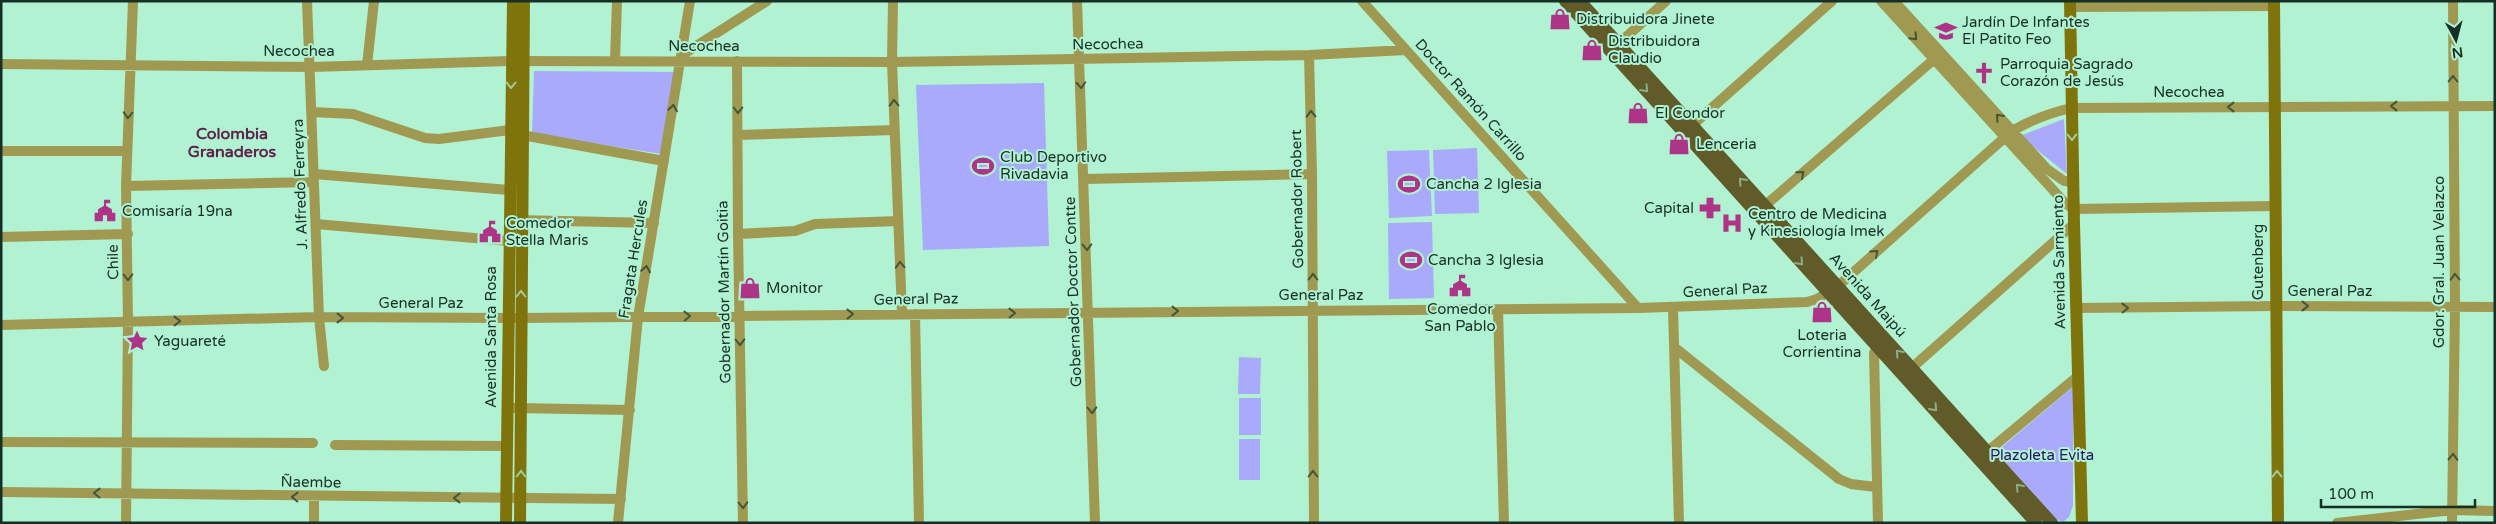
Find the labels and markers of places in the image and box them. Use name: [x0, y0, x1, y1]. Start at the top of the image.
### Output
shop icon: Distribuidora Jinete: [1547, 6, 1573, 32]
place label: Distribuidora Jinete: [1576, 10, 1715, 28]
place label: Jardín De Infantes El Patito Feo: [1962, 13, 2090, 48]
school or university icon: Jardín De Infantes El Patito Feo: [1933, 18, 1959, 44]
place label: Distribuidora Claudio: [1608, 32, 1700, 67]
shop icon: Distribuidora Claudio: [1579, 37, 1605, 63]
place label: Parroquia Sagrado Corazón de Jesús: [2000, 55, 2133, 90]
church icon: Parroquia Sagrado Corazón de Jesús: [1971, 60, 1997, 86]
shop icon: El Condor: [1625, 100, 1651, 126]
place label: El Condor: [1655, 104, 1725, 122]
shop icon: Lenceria: [1666, 131, 1692, 157]
place label: Lenceria: [1696, 135, 1757, 153]
place label: Club Deportivo Rivadavia: [1000, 148, 1107, 183]
sports icon: Club Deportivo Rivadavia: [970, 153, 996, 179]
sports icon: Cancha 2 Iglesia: [1396, 171, 1422, 197]
place label: Cancha 2 Iglesia: [1426, 175, 1542, 193]
pharmacy icon: Capital: [1697, 195, 1723, 221]
public building icon: Comisaría 19na: [92, 198, 118, 224]
place label: Capital: [1644, 199, 1694, 217]
place label: Comisaría 19na: [122, 202, 233, 220]
place label: Centro de Medicina y Kinesiología Imek: [1748, 205, 1887, 240]
hospital icon: Centro de Medicina y Kinesiología Imek: [1719, 210, 1745, 236]
place label: Comedor Stella Maris: [506, 214, 588, 249]
public building icon: Comedor Stella Maris: [477, 219, 503, 245]
sports icon: Cancha 3 Iglesia: [1398, 247, 1424, 273]
place label: Cancha 3 Iglesia: [1428, 251, 1544, 269]
public building icon: Comedor San Pablo: [1447, 273, 1473, 299]
shop icon: Monitor: [737, 275, 763, 301]
place label: Monitor: [766, 279, 823, 297]
shop icon: Loteria Corrientina: [1809, 299, 1835, 325]
place label: Comedor San Pablo: [1424, 300, 1496, 335]
place label: Loteria Corrientina: [1782, 326, 1862, 361]
place icon: Yaguareté: [124, 328, 150, 354]
place label: Yaguareté: [154, 332, 226, 350]

